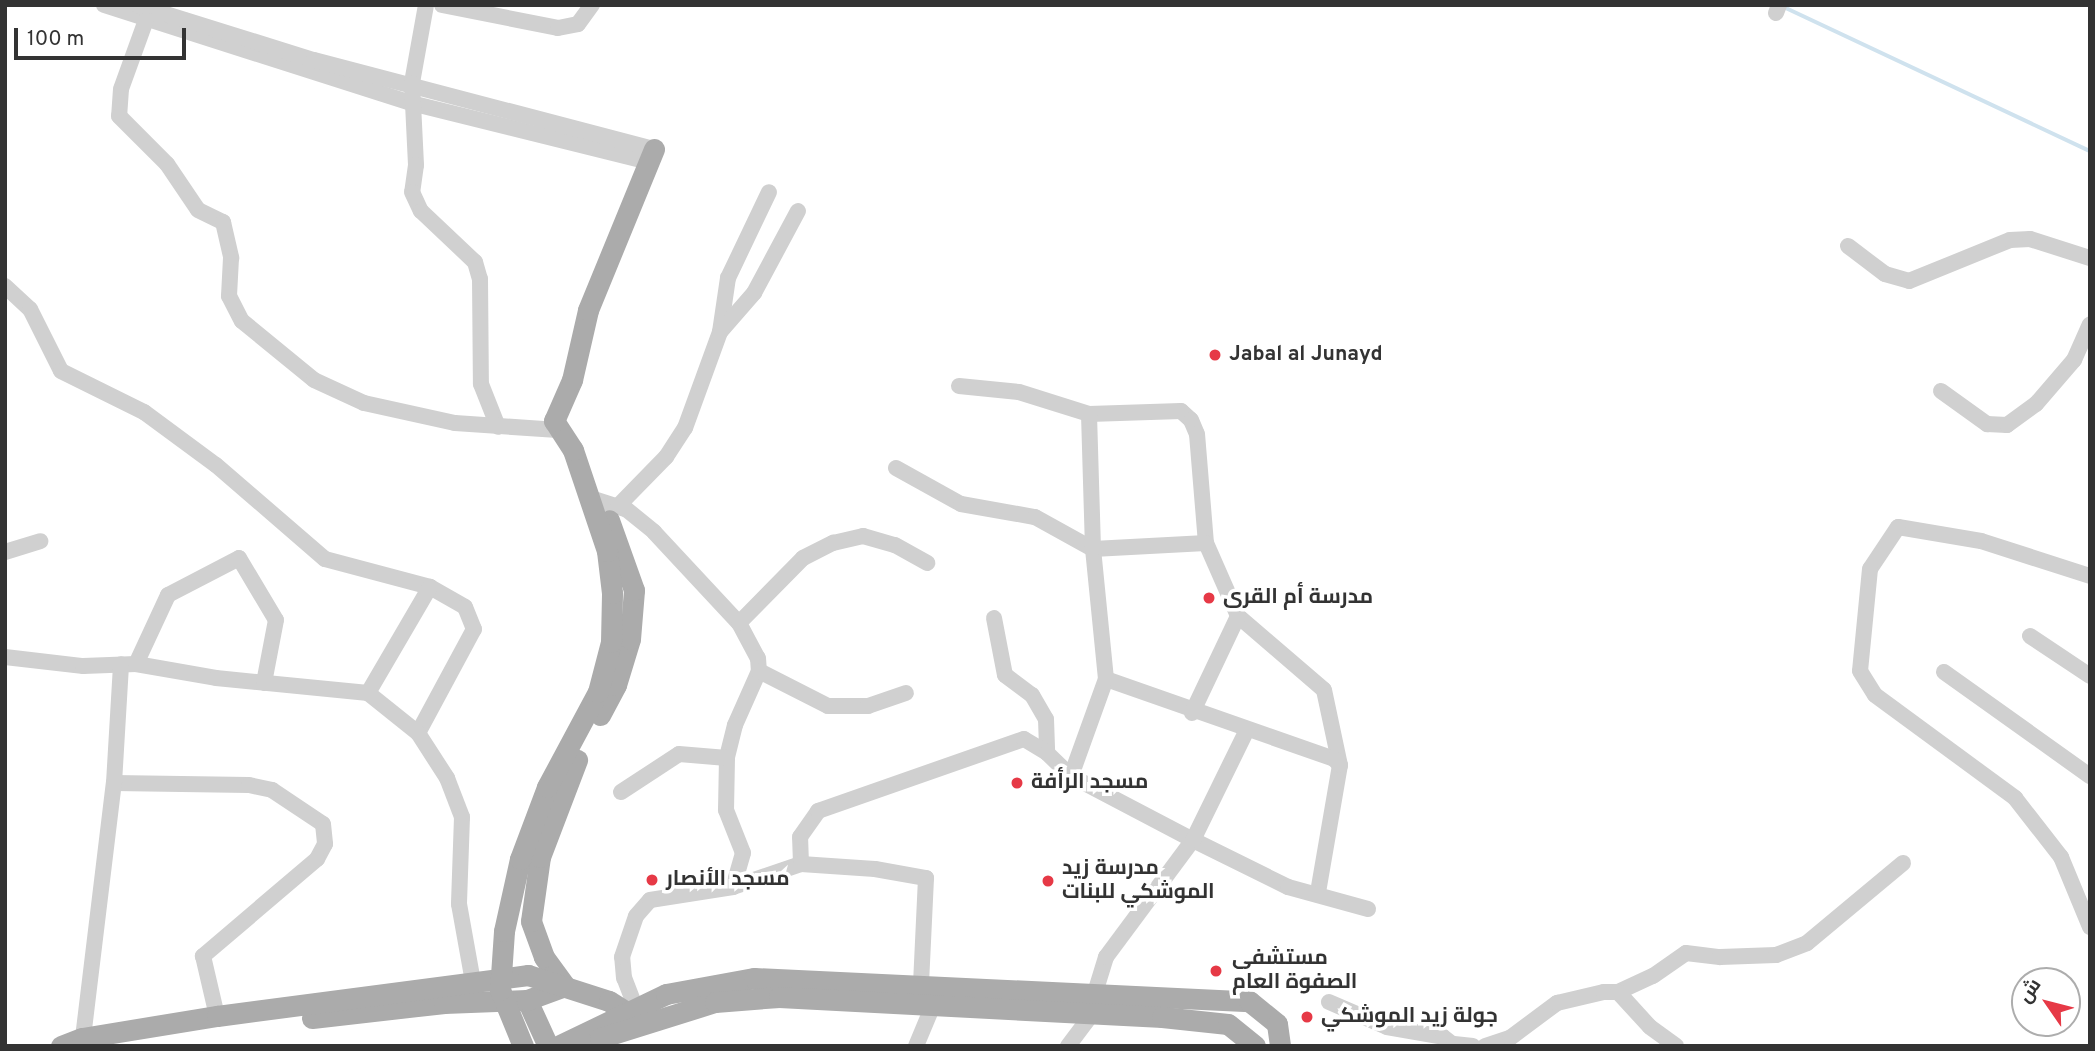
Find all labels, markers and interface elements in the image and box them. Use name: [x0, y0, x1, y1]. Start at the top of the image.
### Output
scale bar: [18, 14, 189, 58]
text: 100 m: [27, 26, 84, 53]
place label: Jabal al Junayd: [1229, 342, 1383, 368]
marker: Jabal al Junayd: [1207, 347, 1223, 363]
place label: مدرسة أم القرى: [1223, 585, 1373, 611]
marker: مدرسة أم القرى: [1201, 590, 1217, 606]
place label: مسجد الرأفة: [1031, 770, 1148, 796]
marker: مسجد الرأفة: [1009, 775, 1025, 791]
place label: مدرسة زيد الموشكي للبنات: [1062, 856, 1215, 906]
place label: مسجد الأنصار: [666, 867, 790, 893]
marker: مسجد الأنصار: [644, 872, 660, 888]
marker: مدرسة زيد الموشكي للبنات: [1040, 873, 1056, 889]
place label: مستشفى الصفوة العام: [1232, 946, 1357, 996]
marker: مستشفى الصفوة العام: [1206, 961, 1226, 981]
north arrow: [2011, 967, 2081, 1037]
text: ش: [2014, 974, 2047, 1008]
place label: جولة زيد الموشكي: [1321, 1004, 1498, 1030]
marker: جولة زيد الموشكي: [1299, 1009, 1315, 1025]

